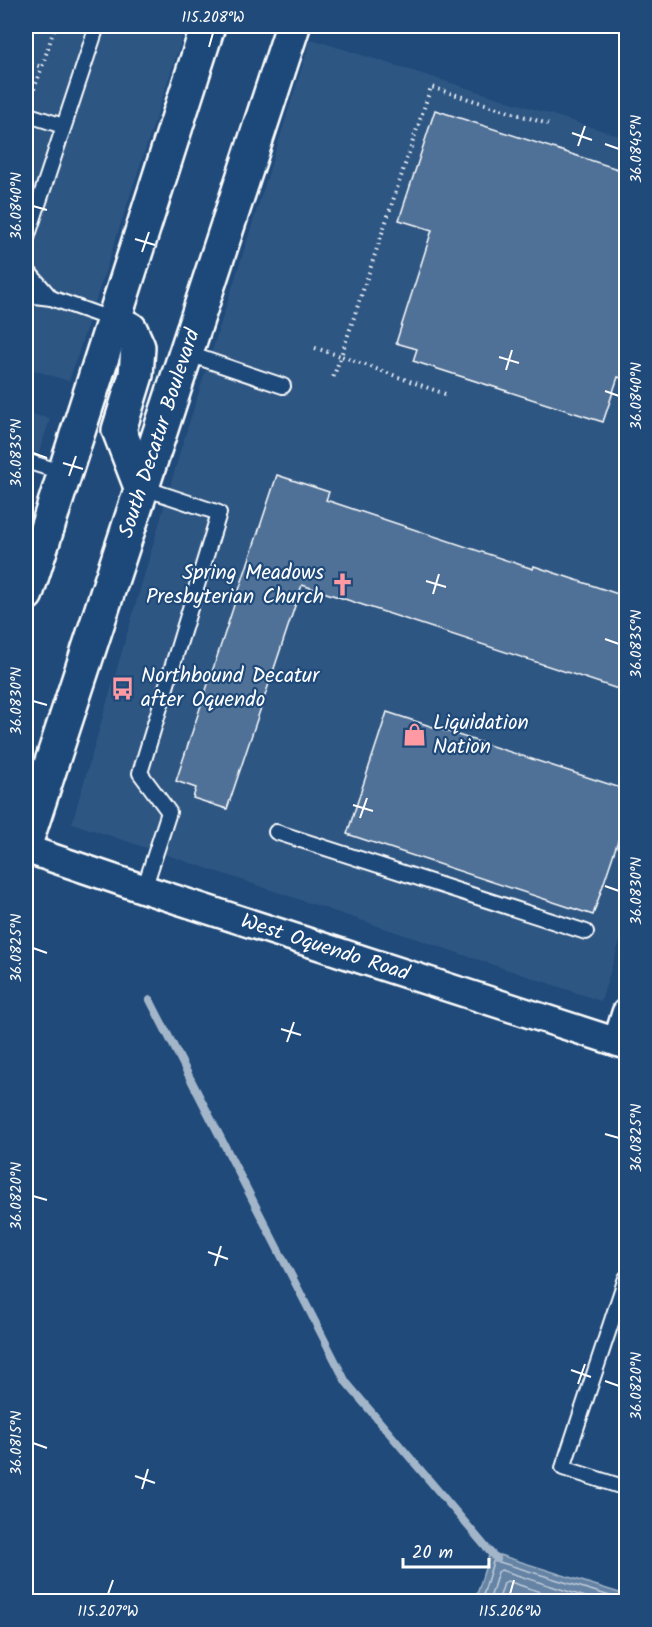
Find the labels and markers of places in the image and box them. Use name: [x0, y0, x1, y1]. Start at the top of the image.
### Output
place label: Spring Meadows Presbyterian Church: [146, 557, 324, 614]
church icon: Spring Meadows Presbyterian Church: [329, 572, 355, 598]
place label: Northbound Decatur after Oquendo: [141, 660, 320, 717]
bus stop icon: Northbound Decatur after Oquendo: [110, 675, 136, 701]
place label: Liquidation Nation: [433, 707, 529, 764]
shop icon: Liquidation Nation: [402, 722, 428, 748]

